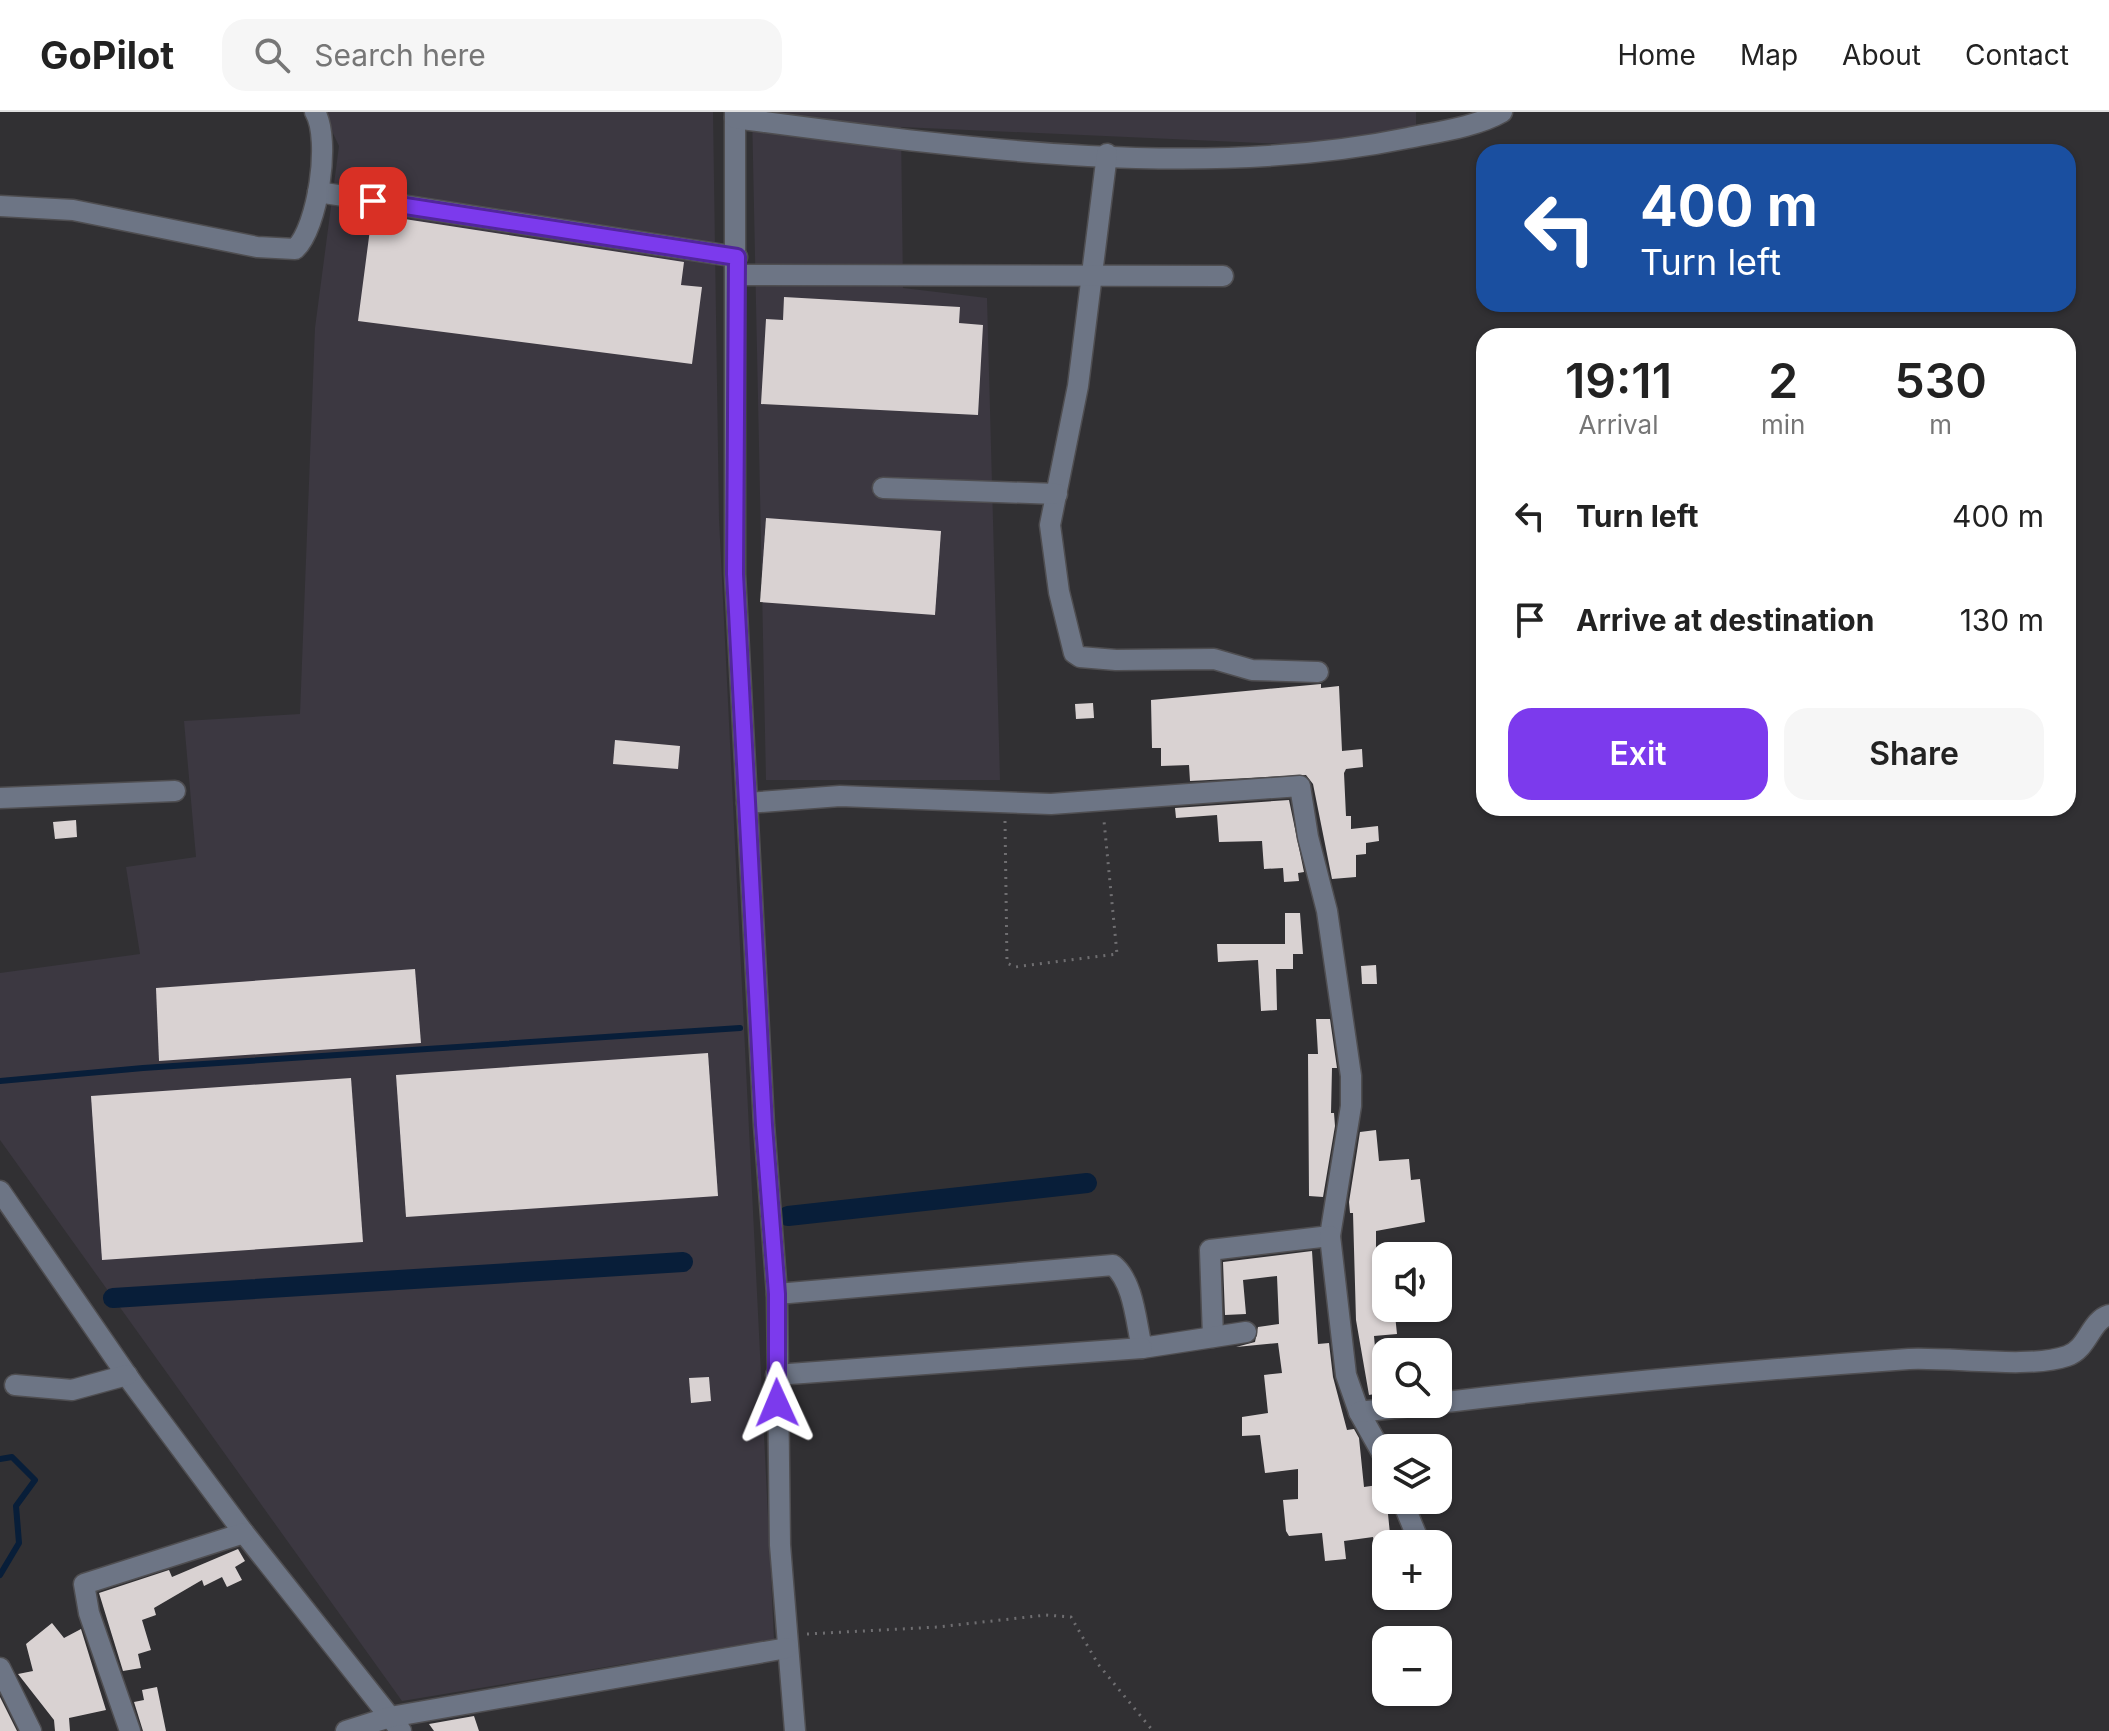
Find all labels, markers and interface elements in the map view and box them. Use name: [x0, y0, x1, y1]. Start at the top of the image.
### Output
search box: [222, 19, 782, 91]
text: GoPilot: [40, 32, 174, 78]
icon: search: [250, 33, 294, 77]
text: Search here: [314, 37, 486, 73]
text: Home: [1617, 38, 1696, 72]
text: Map: [1740, 38, 1798, 72]
text: About: [1842, 38, 1921, 72]
text: Contact: [1965, 38, 2069, 72]
pin: [339, 167, 407, 235]
text: 400 m: [1640, 172, 1818, 240]
icon: left: [1508, 176, 1612, 280]
icon: arrive: [351, 179, 395, 223]
text: Turn left: [1640, 240, 1781, 284]
text: 19:11: [1565, 351, 1672, 410]
text: 2: [1768, 351, 1798, 410]
text: 530: [1895, 351, 1987, 410]
text: Arrival: [1579, 409, 1659, 440]
text: min: [1761, 409, 1805, 440]
text: m: [1929, 409, 1952, 440]
icon: left: [1508, 494, 1552, 538]
text: Turn left: [1576, 498, 1698, 534]
text: 400 m: [1952, 498, 2044, 534]
icon: arrive: [1508, 598, 1552, 642]
text: Arrive at destination: [1576, 602, 1874, 638]
text: 130 m: [1960, 602, 2044, 638]
button: Exit: [1508, 708, 1768, 800]
button: Share: [1784, 708, 2044, 800]
map controls: [1372, 1242, 1452, 1706]
button: sound: [1372, 1242, 1452, 1322]
button: search: [1372, 1338, 1452, 1418]
position arrow: [735, 1361, 819, 1445]
button: layers: [1372, 1434, 1452, 1514]
button: +: [1372, 1530, 1452, 1610]
button: −: [1372, 1626, 1452, 1706]

